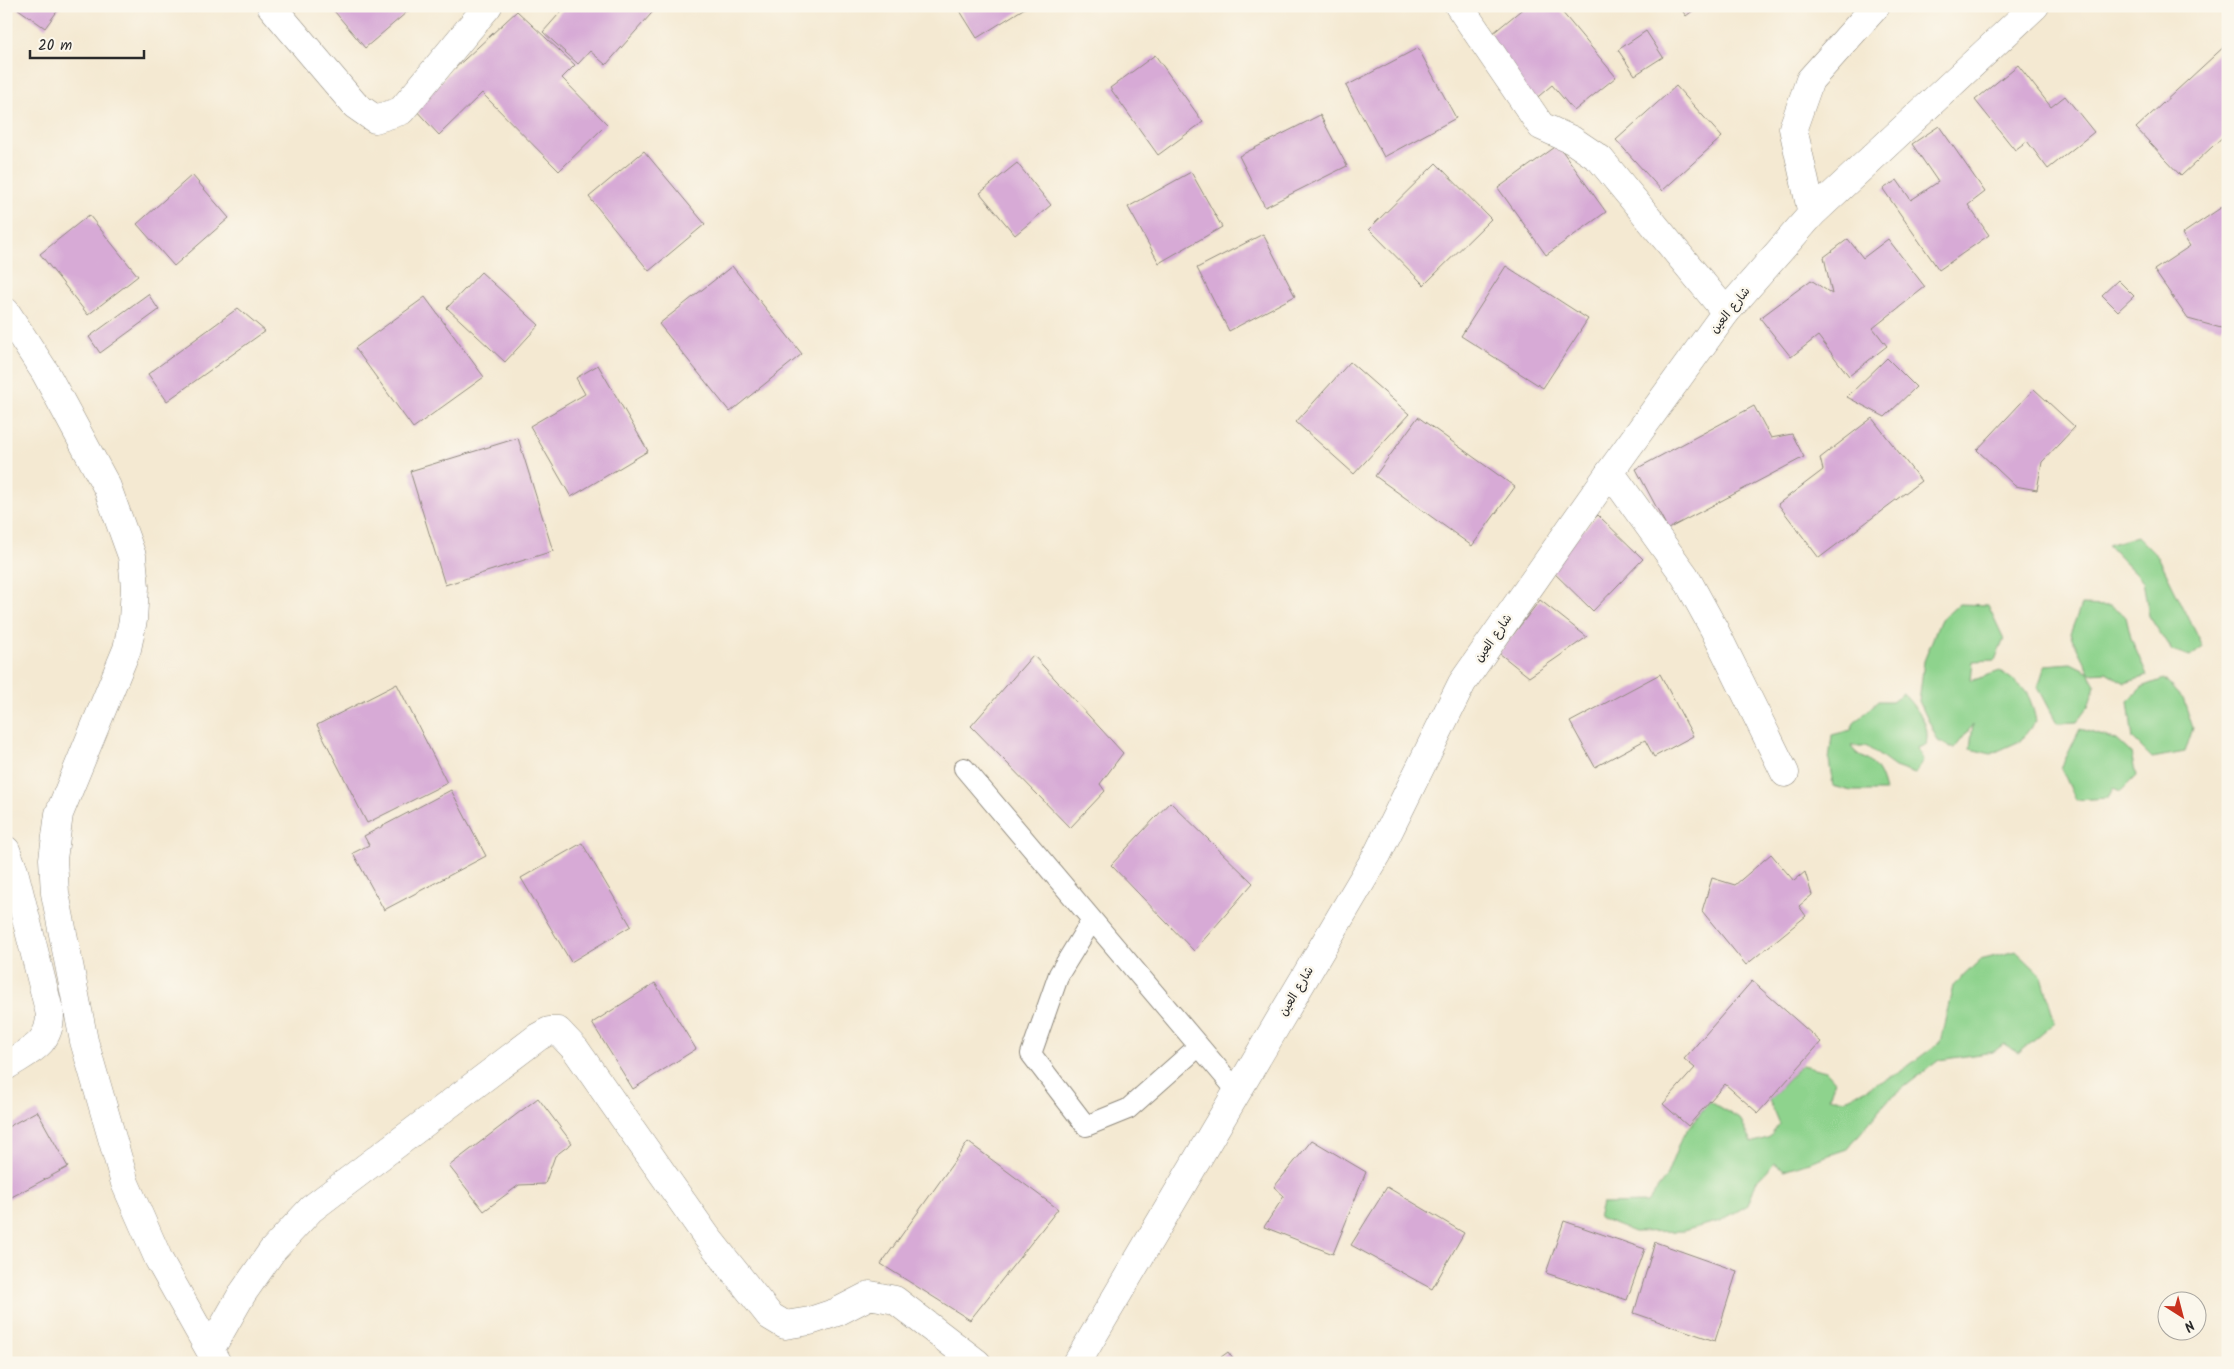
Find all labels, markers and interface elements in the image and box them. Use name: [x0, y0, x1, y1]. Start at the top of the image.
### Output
scale bar: [30, 28, 144, 60]
text: 20 m: [38, 34, 72, 58]
street label: شارع العين: [1706, 283, 1755, 338]
street label: شارع العين: [1470, 610, 1517, 666]
street label: شارع العين: [1274, 963, 1319, 1020]
north arrow: [2156, 1292, 2206, 1342]
text: N: [2179, 1314, 2199, 1337]

